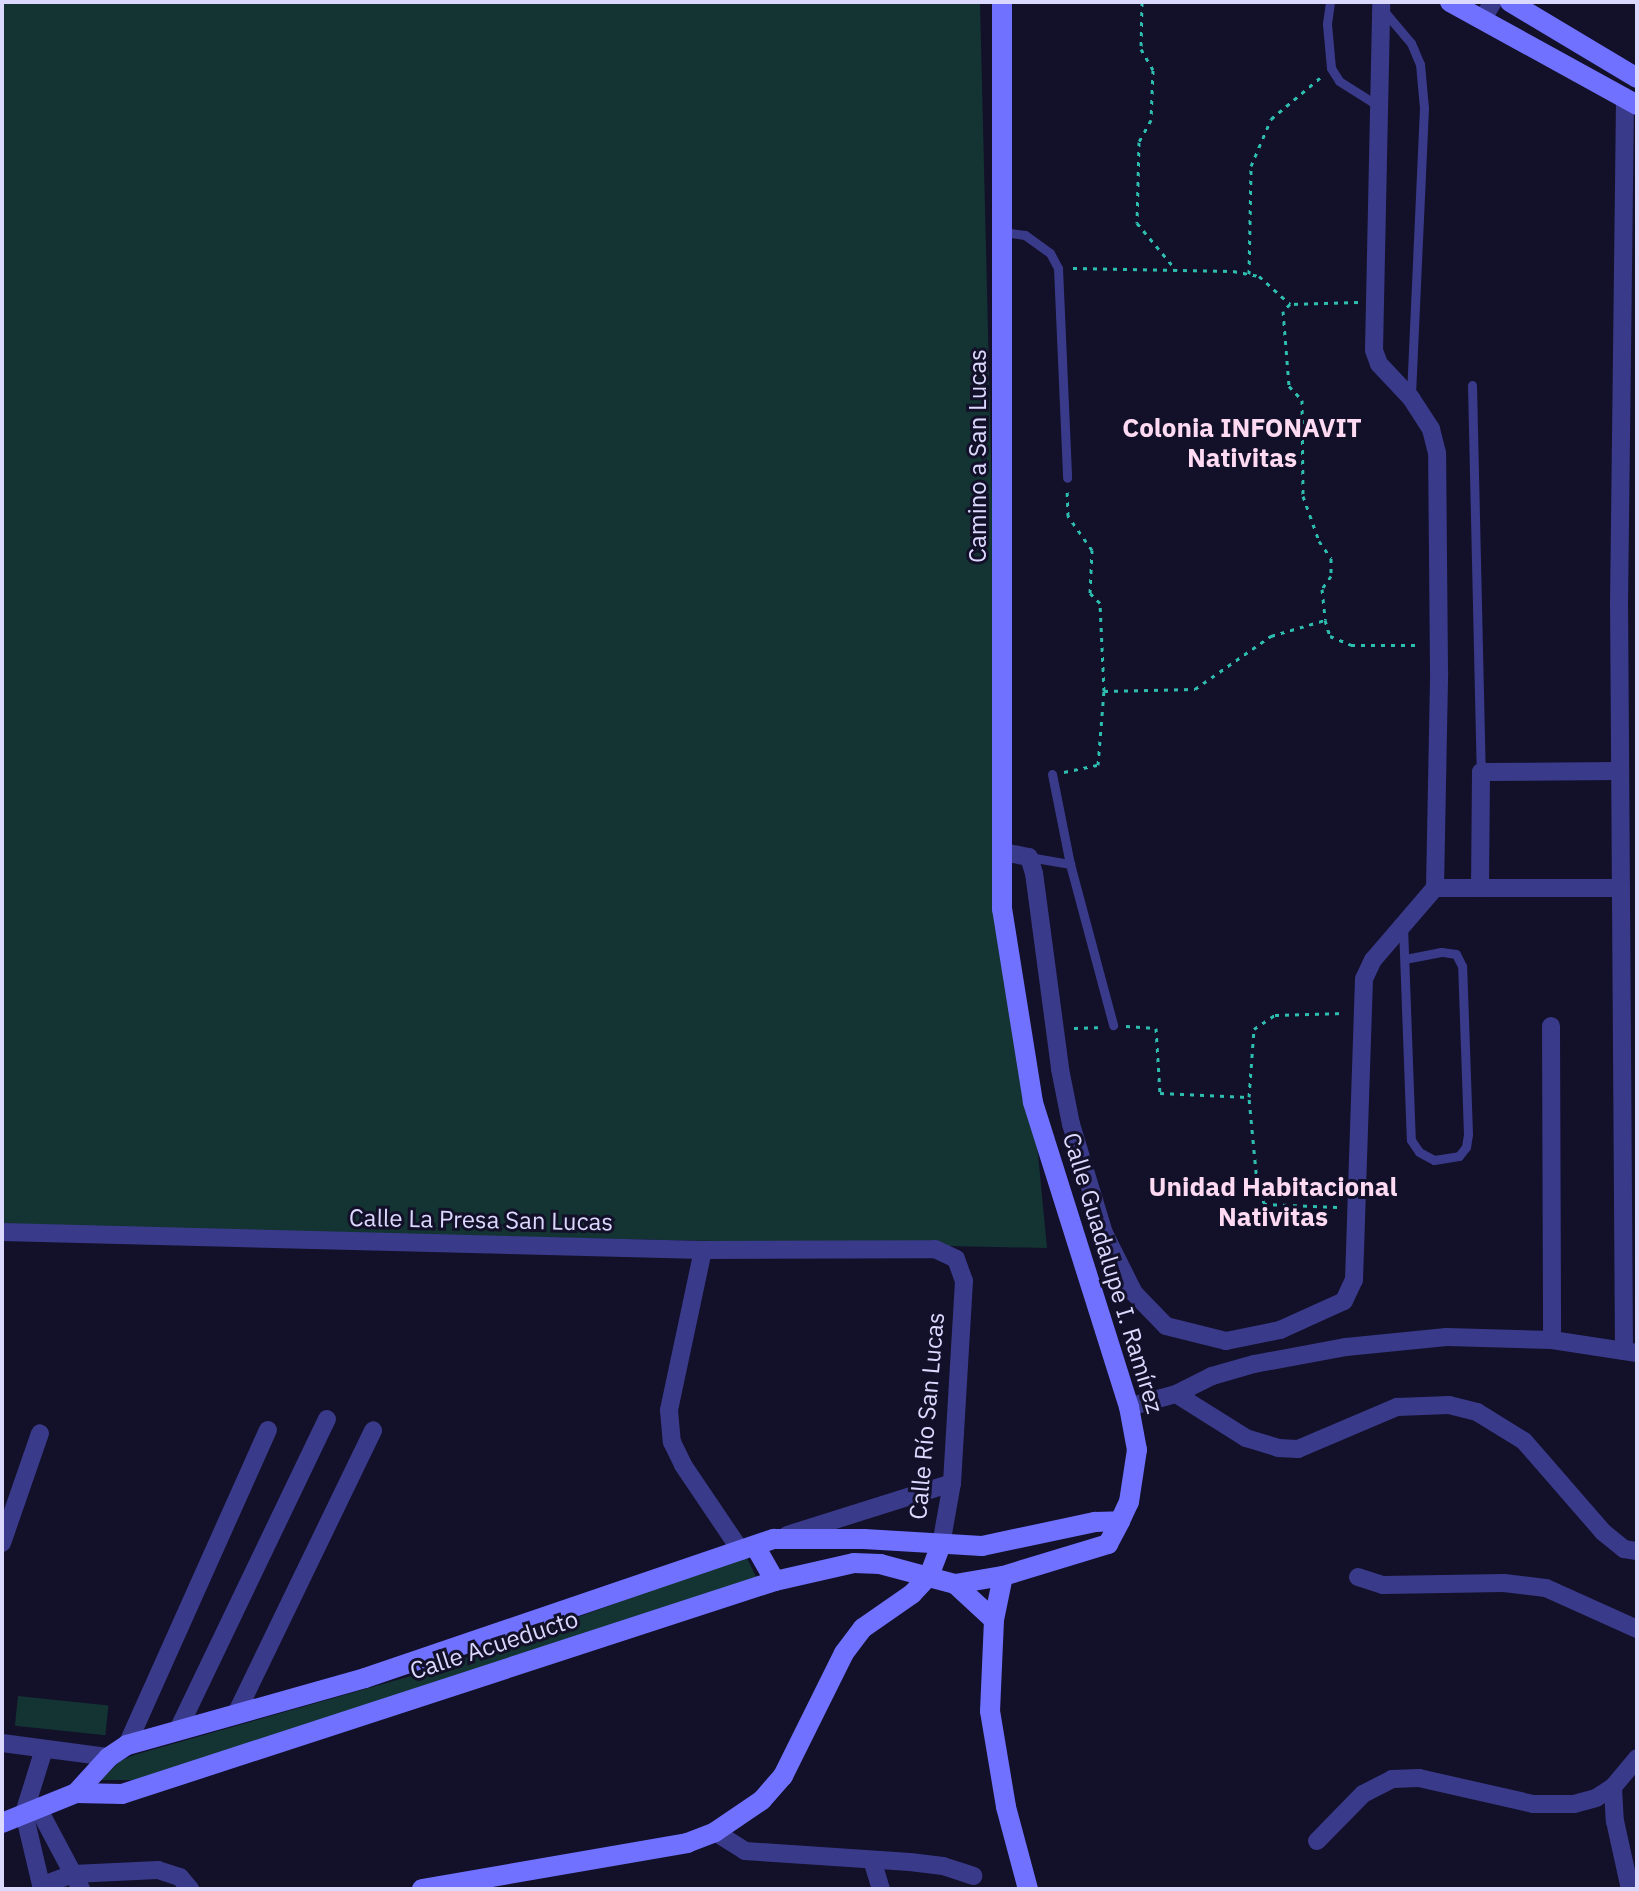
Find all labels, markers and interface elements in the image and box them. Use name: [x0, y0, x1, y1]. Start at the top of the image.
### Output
street label: Camino a San Lucas: [964, 349, 992, 563]
district label: Colonia INFONAVIT Nativitas: [1122, 412, 1362, 474]
street label: Calle Guadalupe I. Ramírez: [1057, 1129, 1169, 1417]
district label: Unidad Habitacional Nativitas: [1149, 1171, 1397, 1232]
street label: Calle La Presa San Lucas: [349, 1203, 613, 1237]
street label: Calle Río San Lucas: [904, 1311, 950, 1521]
street label: Calle Acueducto: [406, 1604, 582, 1686]

